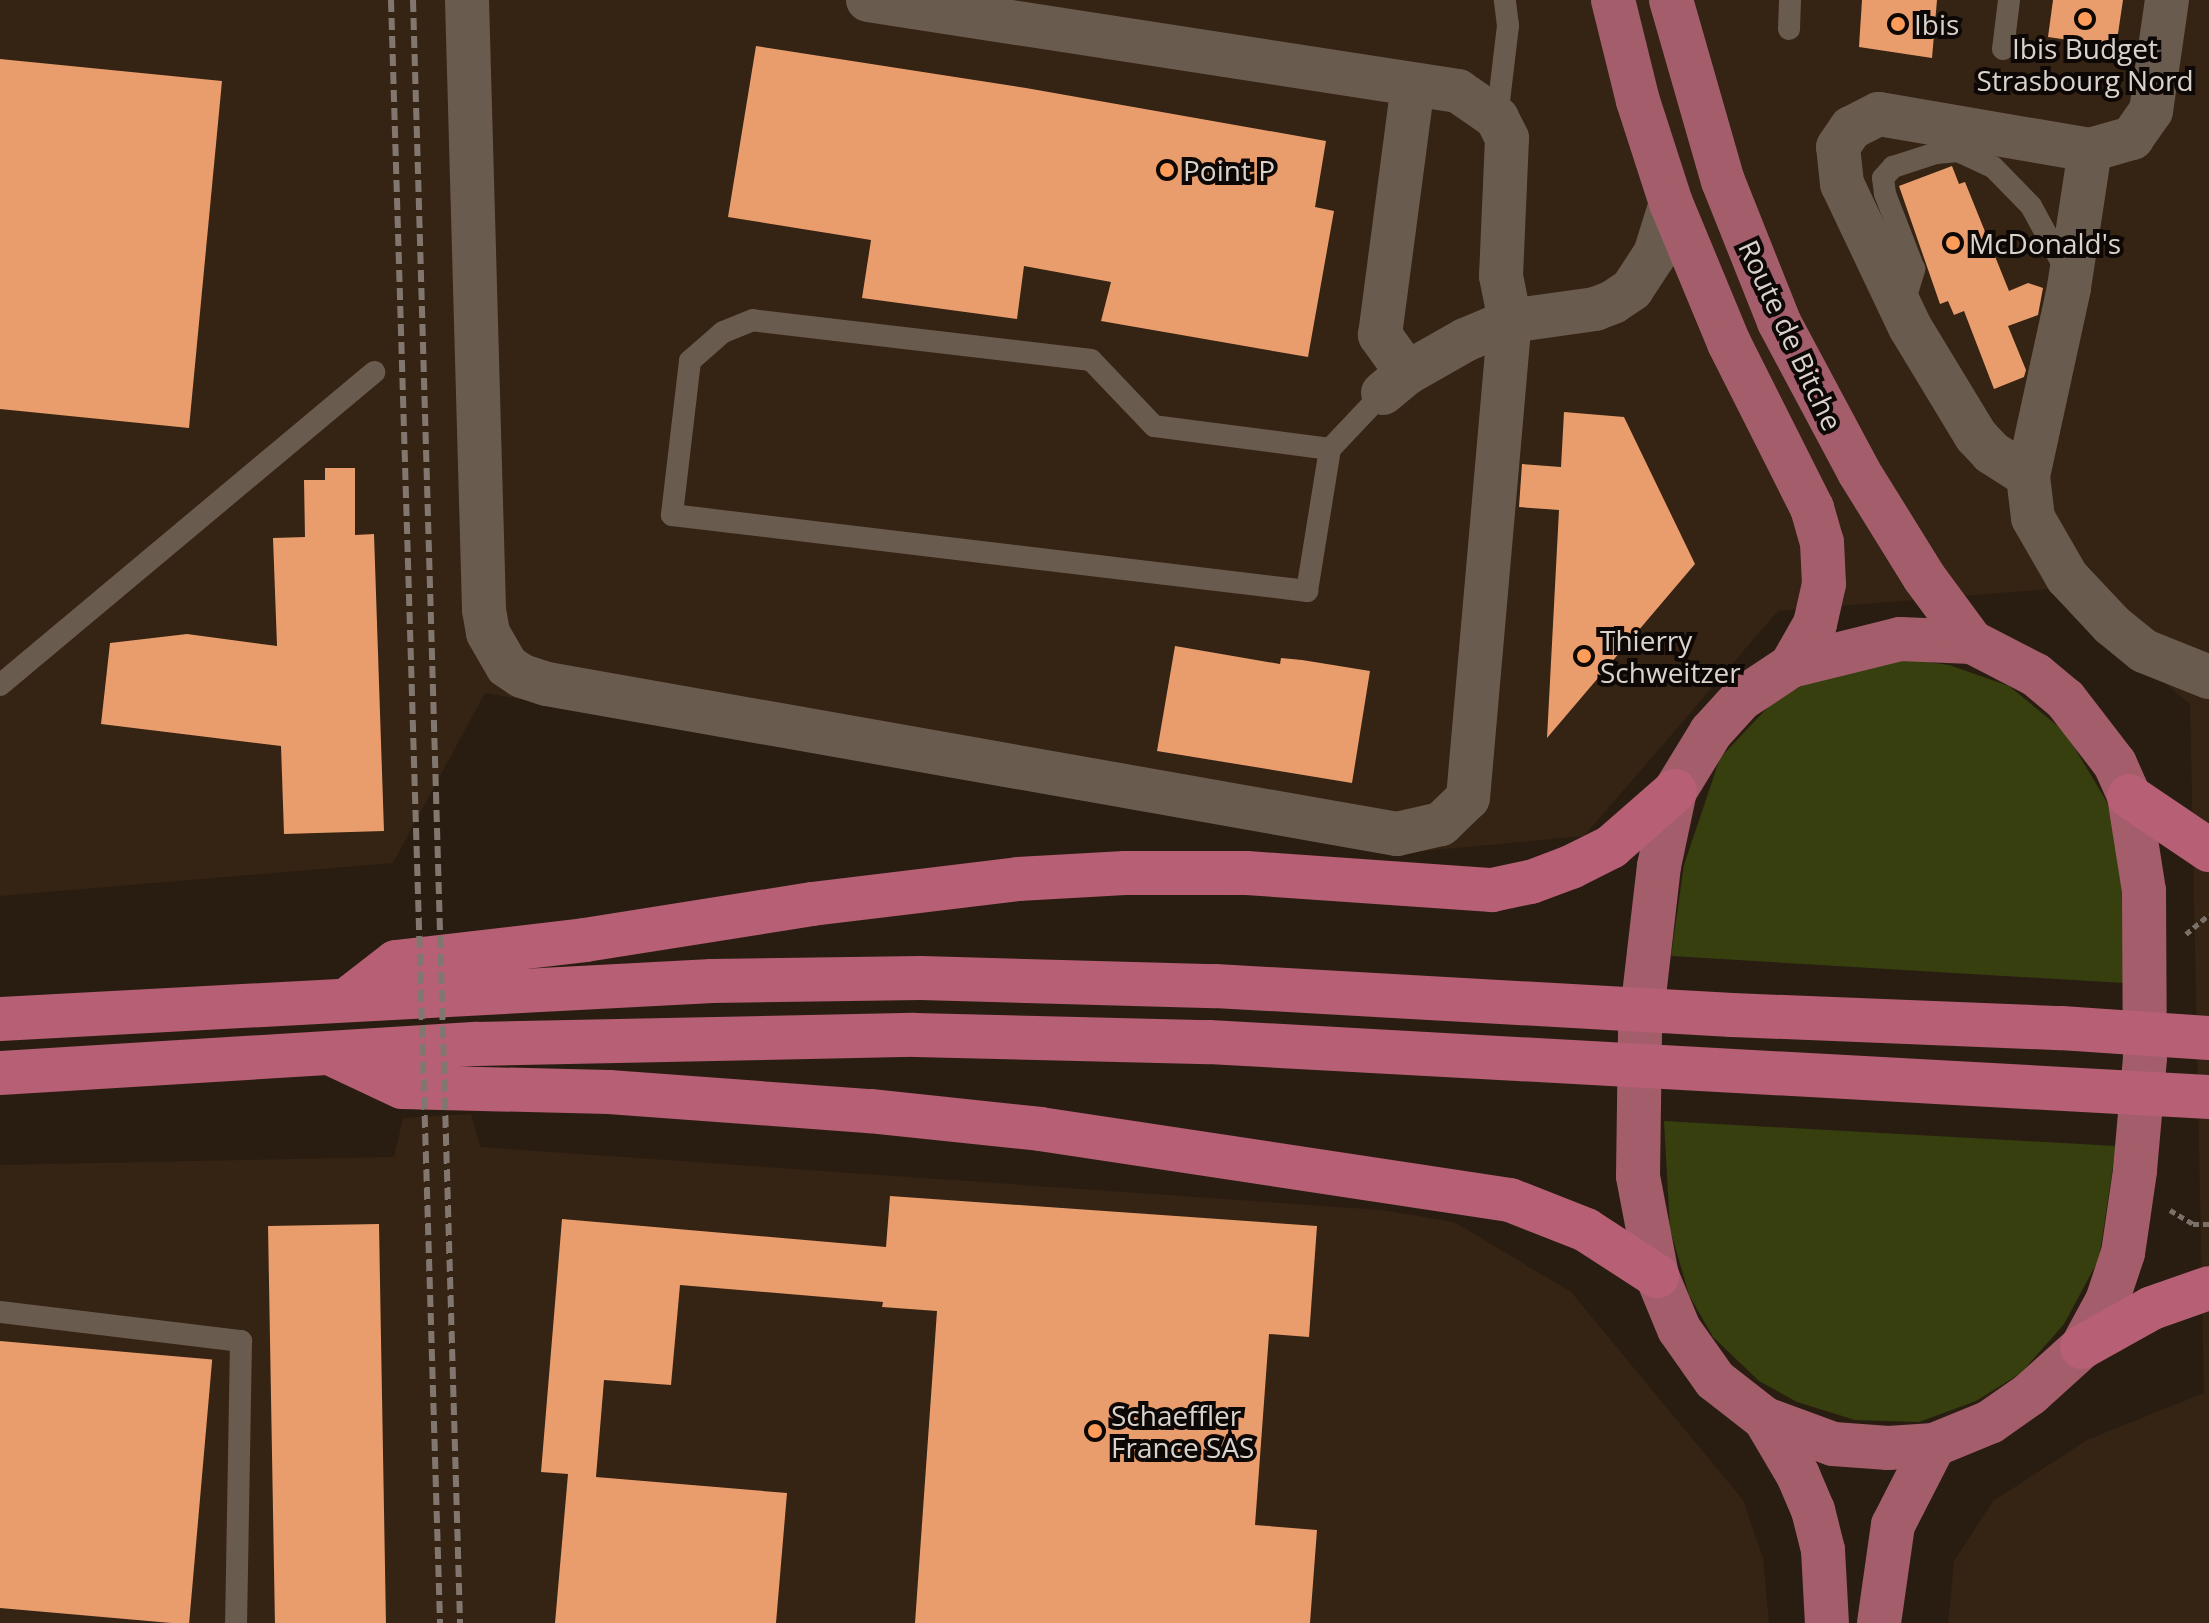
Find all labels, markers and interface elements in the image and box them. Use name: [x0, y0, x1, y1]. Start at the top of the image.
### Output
place label: Ibis: [1914, 7, 1959, 41]
marker: Ibis Budget Strasbourg Nord: [2076, 10, 2094, 28]
marker: Ibis: [1889, 15, 1907, 33]
place label: Ibis Budget Strasbourg Nord: [1976, 31, 2194, 97]
place label: Point P: [1183, 153, 1275, 187]
marker: Point P: [1158, 161, 1176, 179]
place label: McDonald's: [1969, 226, 2121, 260]
marker: McDonald's: [1944, 234, 1962, 252]
street label: Route de Bitche: [1732, 235, 1850, 435]
place label: Thierry Schweitzer: [1600, 623, 1741, 689]
marker: Thierry Schweitzer: [1575, 647, 1593, 665]
place label: Schaeffler France SAS: [1111, 1398, 1254, 1464]
marker: Schaeffler France SAS: [1086, 1422, 1104, 1440]

